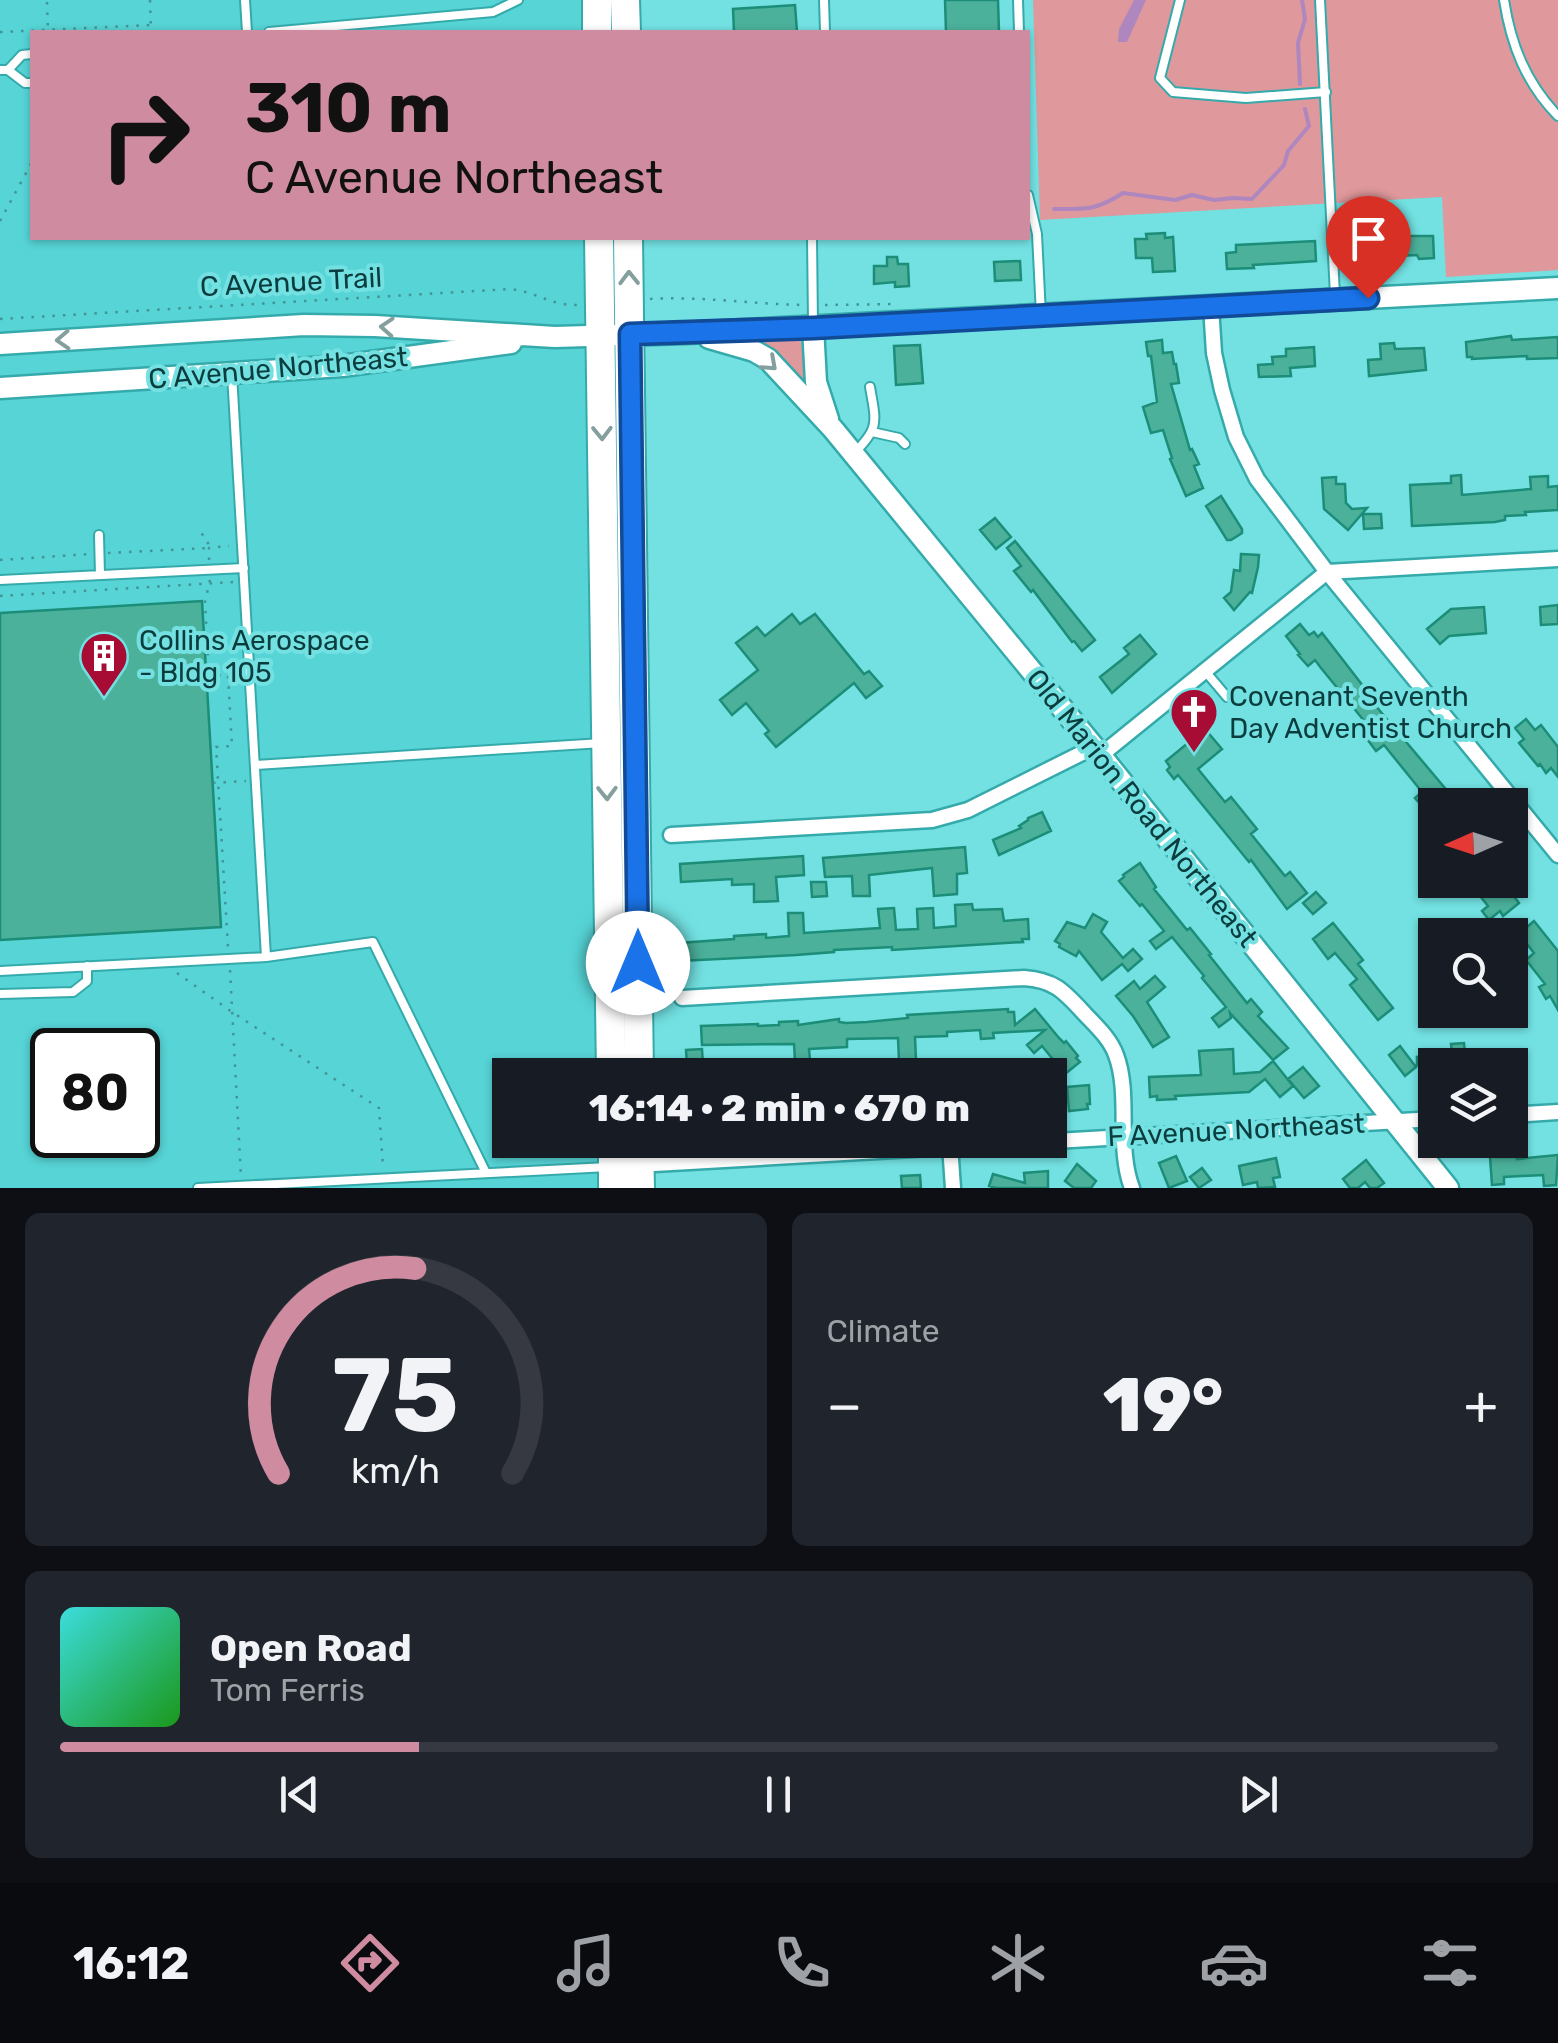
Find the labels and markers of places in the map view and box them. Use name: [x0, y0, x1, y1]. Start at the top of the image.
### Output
pin: [1326, 196, 1411, 299]
place label: Collins Aerospace - Bldg 105: [139, 624, 370, 689]
building icon: Collins Aerospace - Bldg 105: [78, 630, 130, 698]
place label: Covenant Seventh Day Adventist Church: [1229, 680, 1512, 745]
church icon: Covenant Seventh Day Adventist Church: [1168, 686, 1220, 754]

